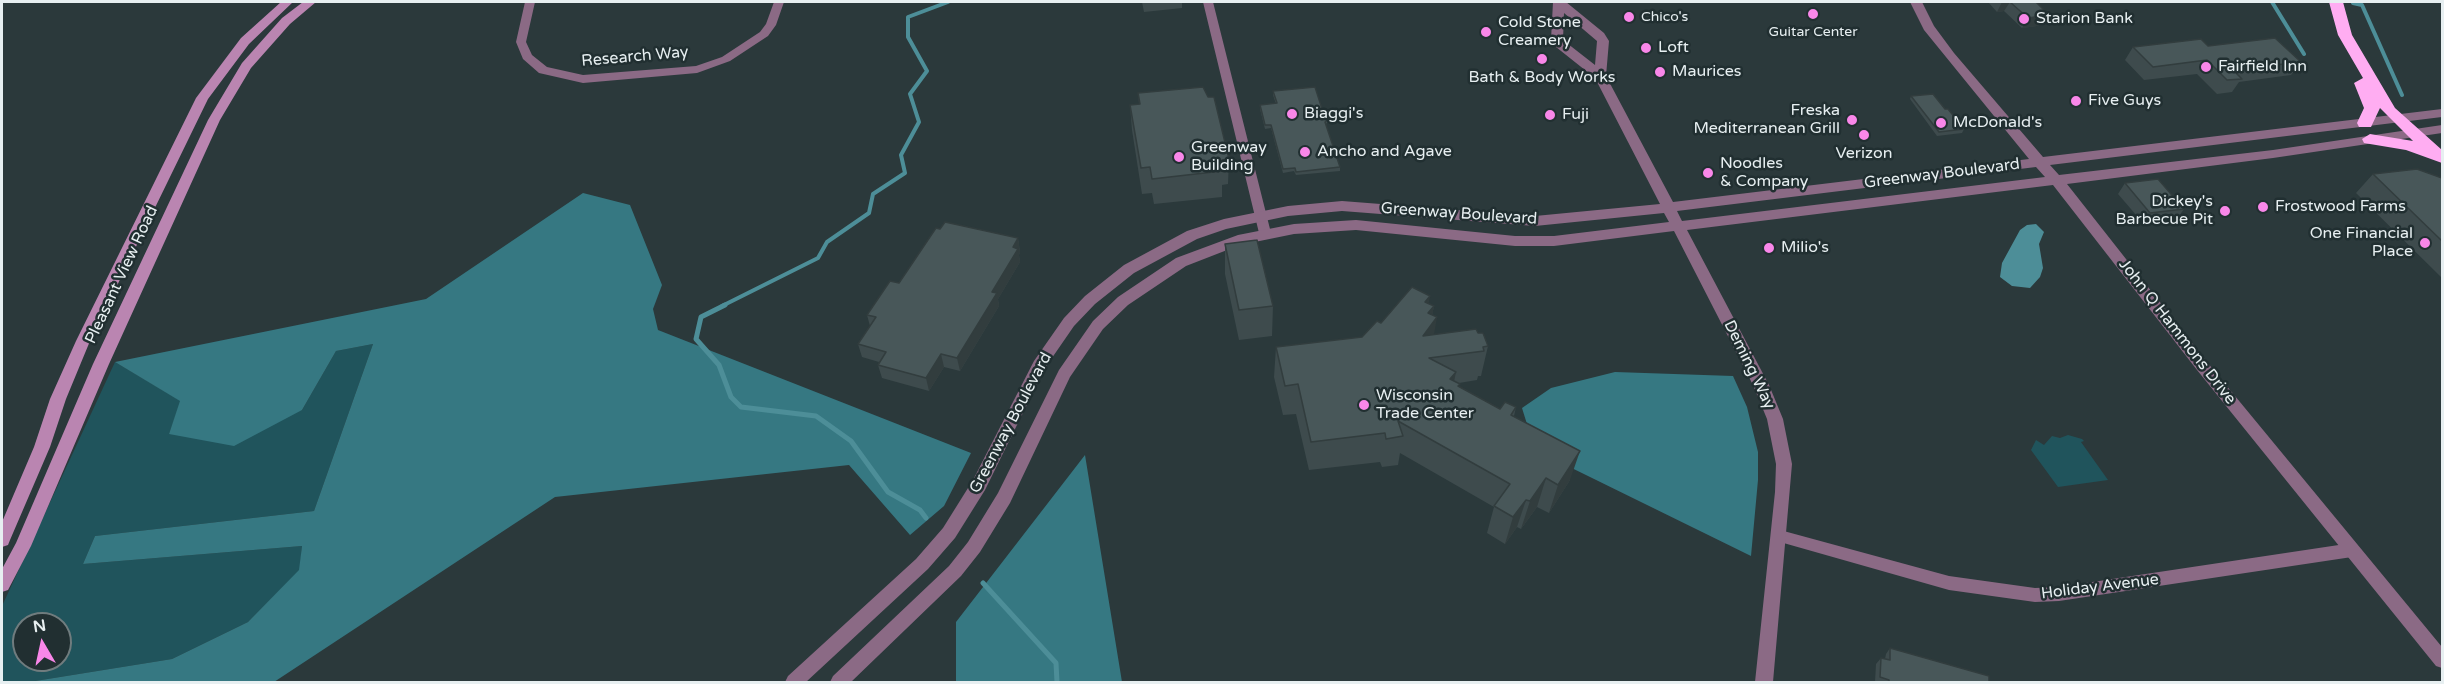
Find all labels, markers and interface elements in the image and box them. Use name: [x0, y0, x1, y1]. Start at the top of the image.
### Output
marker: Guitar Center: [1806, 7, 1820, 21]
place label: Chico's: [1641, 9, 1688, 25]
place label: Starion Bank: [2036, 9, 2133, 29]
marker: Chico's: [1622, 10, 1636, 24]
marker: Starion Bank: [2017, 12, 2031, 26]
place label: Cold Stone Creamery: [1498, 13, 1581, 51]
place label: Guitar Center: [1768, 24, 1858, 40]
marker: Cold Stone Creamery: [1479, 25, 1493, 39]
place label: Loft: [1658, 38, 1689, 58]
marker: Loft: [1639, 41, 1653, 55]
street label: Research Way: [581, 43, 689, 71]
marker: Bath & Body Works: [1535, 52, 1549, 66]
place label: Fairfield Inn: [2218, 57, 2307, 77]
marker: Fairfield Inn: [2199, 60, 2213, 74]
place label: Maurices: [1672, 62, 1741, 82]
marker: Maurices: [1653, 65, 1667, 79]
place label: Bath & Body Works: [1469, 68, 1615, 88]
place label: Five Guys: [2088, 91, 2161, 111]
marker: Five Guys: [2069, 94, 2083, 108]
place label: Freska Mediterranean Grill: [1693, 101, 1840, 139]
place label: Biaggi's: [1304, 104, 1363, 124]
place label: Fuji: [1562, 105, 1589, 125]
marker: Biaggi's: [1285, 107, 1299, 121]
marker: Fuji: [1543, 108, 1557, 122]
marker: Freska Mediterranean Grill: [1845, 113, 1859, 127]
place label: McDonald's: [1953, 113, 2042, 133]
marker: McDonald's: [1934, 116, 1948, 130]
marker: Verizon: [1857, 128, 1871, 142]
place label: Greenway Building: [1191, 138, 1267, 176]
place label: Ancho and Agave: [1317, 142, 1452, 162]
place label: Verizon: [1836, 144, 1892, 164]
marker: Ancho and Agave: [1298, 145, 1312, 159]
marker: Greenway Building: [1172, 150, 1186, 164]
place label: Noodles & Company: [1720, 154, 1808, 192]
street label: Greenway Boulevard: [1863, 155, 2021, 193]
marker: Noodles & Company: [1701, 166, 1715, 180]
place label: Dickey's Barbecue Pit: [2115, 192, 2213, 230]
place label: Frostwood Farms: [2275, 197, 2406, 217]
street label: Greenway Boulevard: [1380, 199, 1538, 229]
marker: Frostwood Farms: [2256, 200, 2270, 214]
street label: Pleasant View Road: [82, 203, 162, 347]
marker: Dickey's Barbecue Pit: [2218, 204, 2232, 218]
place label: One Financial Place: [2310, 224, 2413, 262]
marker: One Financial Place: [2418, 236, 2432, 250]
place label: Milio's: [1781, 238, 1829, 258]
marker: Milio's: [1762, 241, 1776, 255]
street label: John Q Hammons Drive: [2114, 256, 2240, 408]
street label: Deming Way: [1719, 317, 1779, 413]
street label: Greenway Boulevard: [966, 349, 1056, 497]
place label: Wisconsin Trade Center: [1376, 386, 1474, 424]
marker: Wisconsin Trade Center: [1357, 398, 1371, 412]
street label: Holiday Avenue: [2040, 570, 2160, 604]
north arrow: [12, 612, 72, 672]
text: N: [32, 615, 47, 637]

